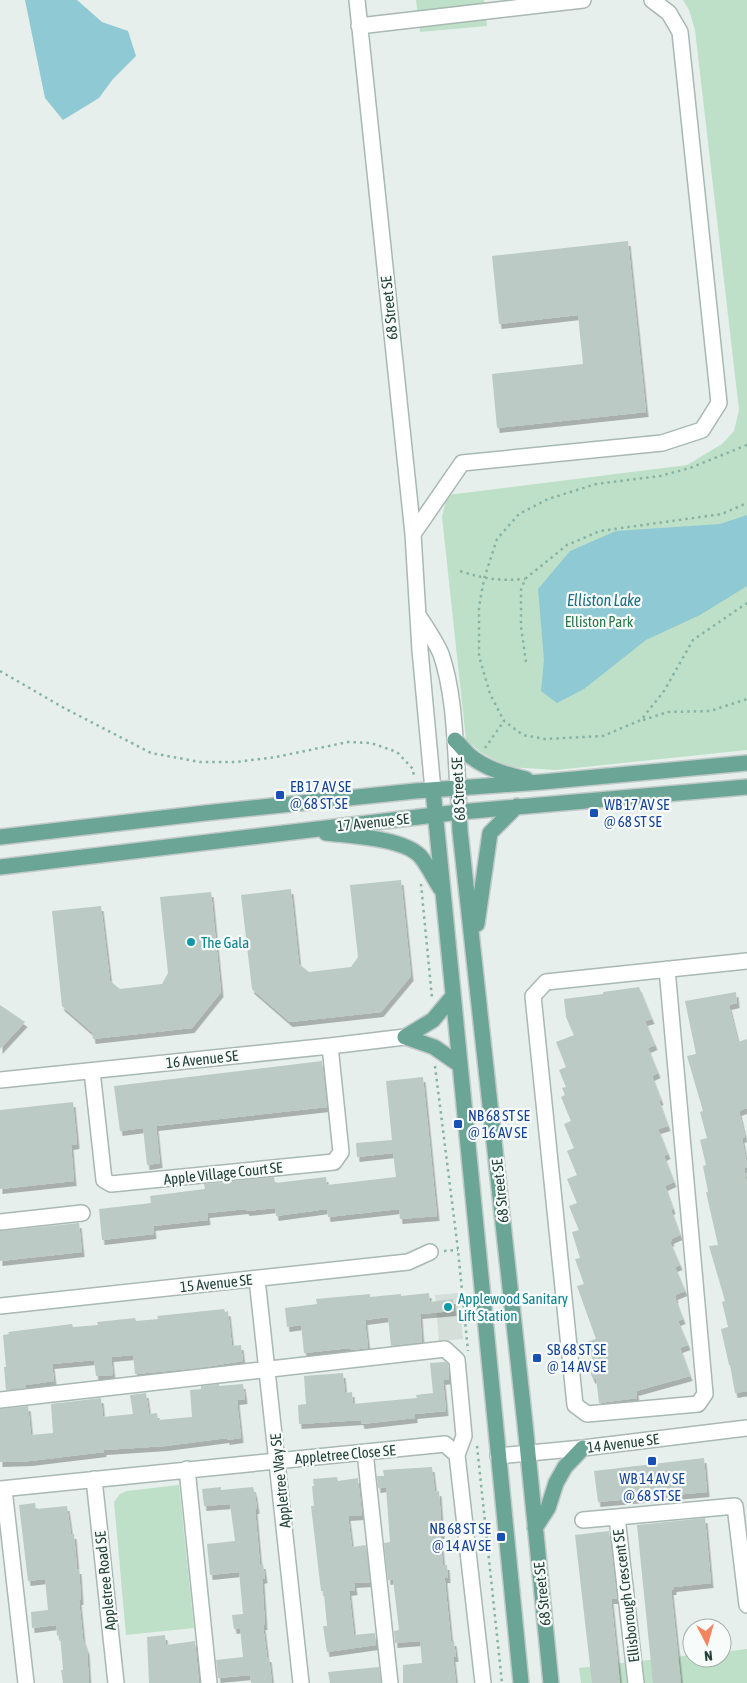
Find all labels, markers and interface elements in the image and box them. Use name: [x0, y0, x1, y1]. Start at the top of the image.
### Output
street label: 68 Street SE: [377, 275, 401, 341]
water label: Elliston Lake: [567, 591, 641, 609]
park label: Elliston Park: [565, 613, 634, 630]
street label: 68 Street SE: [448, 756, 468, 821]
place label: EB 17 AV SE @ 68 ST SE: [290, 778, 351, 812]
marker: EB 17 AV SE @ 68 ST SE: [274, 789, 286, 801]
place label: WB 17 AV SE @ 68 ST SE: [604, 796, 670, 830]
marker: WB 17 AV SE @ 68 ST SE: [588, 807, 600, 819]
street label: 17 Avenue SE: [336, 810, 411, 834]
place label: The Gala: [201, 934, 249, 951]
marker: The Gala: [185, 936, 197, 948]
street label: 16 Avenue SE: [165, 1047, 240, 1071]
place label: NB 68 ST SE @ 16 AV SE: [468, 1107, 530, 1141]
marker: NB 68 ST SE @ 16 AV SE: [452, 1118, 464, 1130]
street label: Apple Village Court SE: [163, 1158, 284, 1188]
street label: 68 Street SE: [488, 1158, 512, 1224]
street label: 15 Avenue SE: [179, 1271, 254, 1295]
place label: Applewood Sanitary Lift Station: [458, 1290, 568, 1324]
marker: Applewood Sanitary Lift Station: [442, 1301, 454, 1313]
place label: SB 68 ST SE @ 14 AV SE: [547, 1341, 607, 1375]
marker: SB 68 ST SE @ 14 AV SE: [531, 1352, 543, 1364]
street label: 14 Avenue SE: [586, 1430, 661, 1456]
street label: Appletree Way SE: [267, 1432, 293, 1529]
street label: Appletree Close SE: [294, 1441, 397, 1467]
marker: WB 14 AV SE @ 68 ST SE: [646, 1455, 658, 1467]
place label: WB 14 AV SE @ 68 ST SE: [619, 1470, 685, 1504]
place label: NB 68 ST SE @ 14 AV SE: [429, 1520, 492, 1554]
street label: Ellisborough Crescent SE: [609, 1528, 643, 1663]
street label: Appletree Road SE: [91, 1530, 119, 1632]
marker: NB 68 ST SE @ 14 AV SE: [495, 1531, 507, 1543]
street label: 68 Street SE: [530, 1561, 554, 1627]
north arrow: [682, 1618, 732, 1668]
text: N: [703, 1648, 713, 1664]

